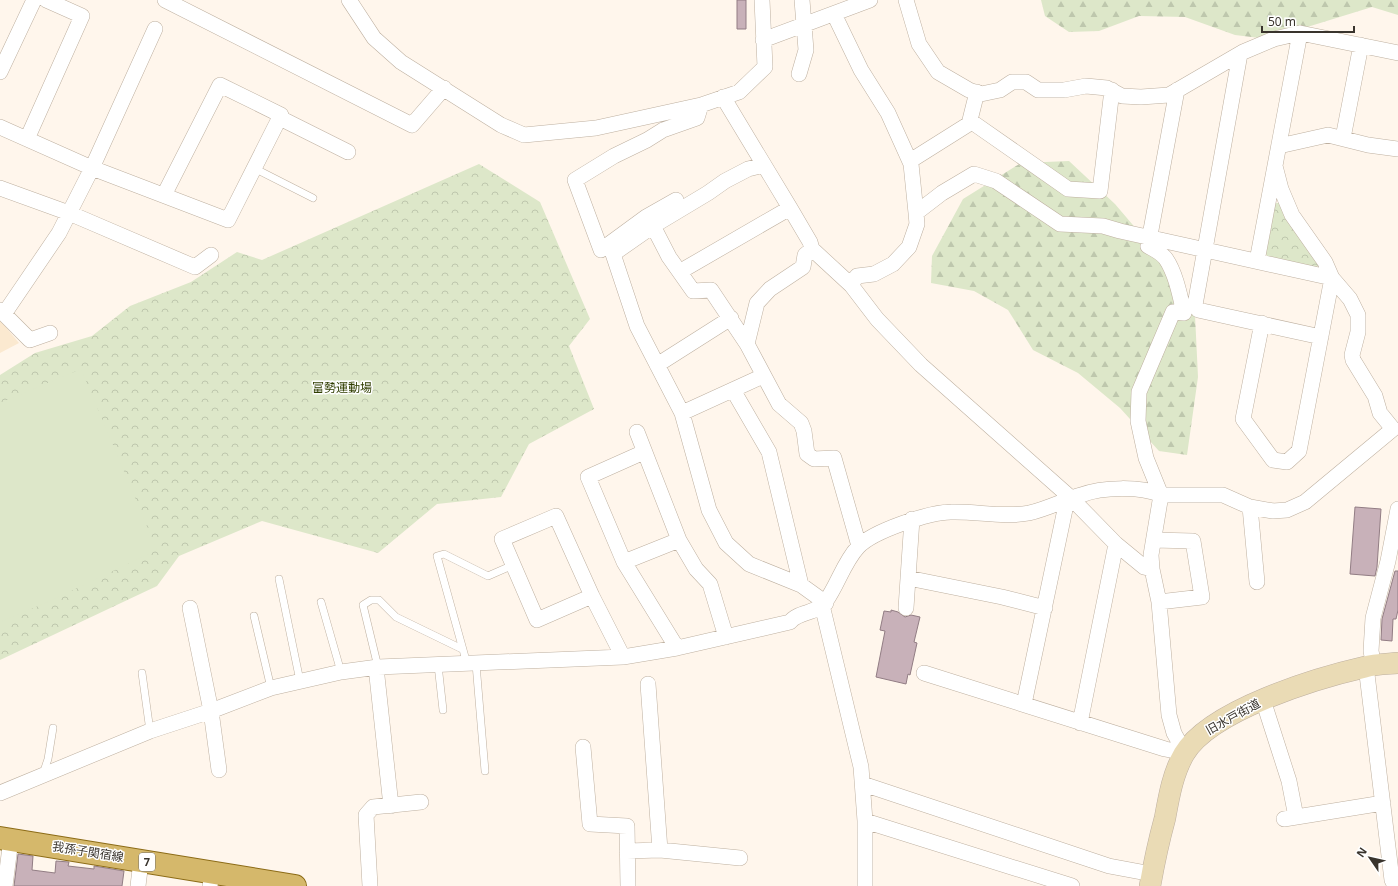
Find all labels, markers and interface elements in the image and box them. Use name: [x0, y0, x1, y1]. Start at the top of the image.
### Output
scale bar: [1262, 8, 1354, 34]
text: 50 m: [1268, 13, 1296, 30]
park label: 富勢運動場: [312, 379, 372, 396]
street label: 旧水戸街道: [1202, 695, 1263, 739]
street label: 我孫子関宿線: [51, 837, 125, 866]
north arrow: [1350, 838, 1390, 878]
text: N: [1353, 844, 1370, 860]
road number: 7: [139, 853, 155, 871]

